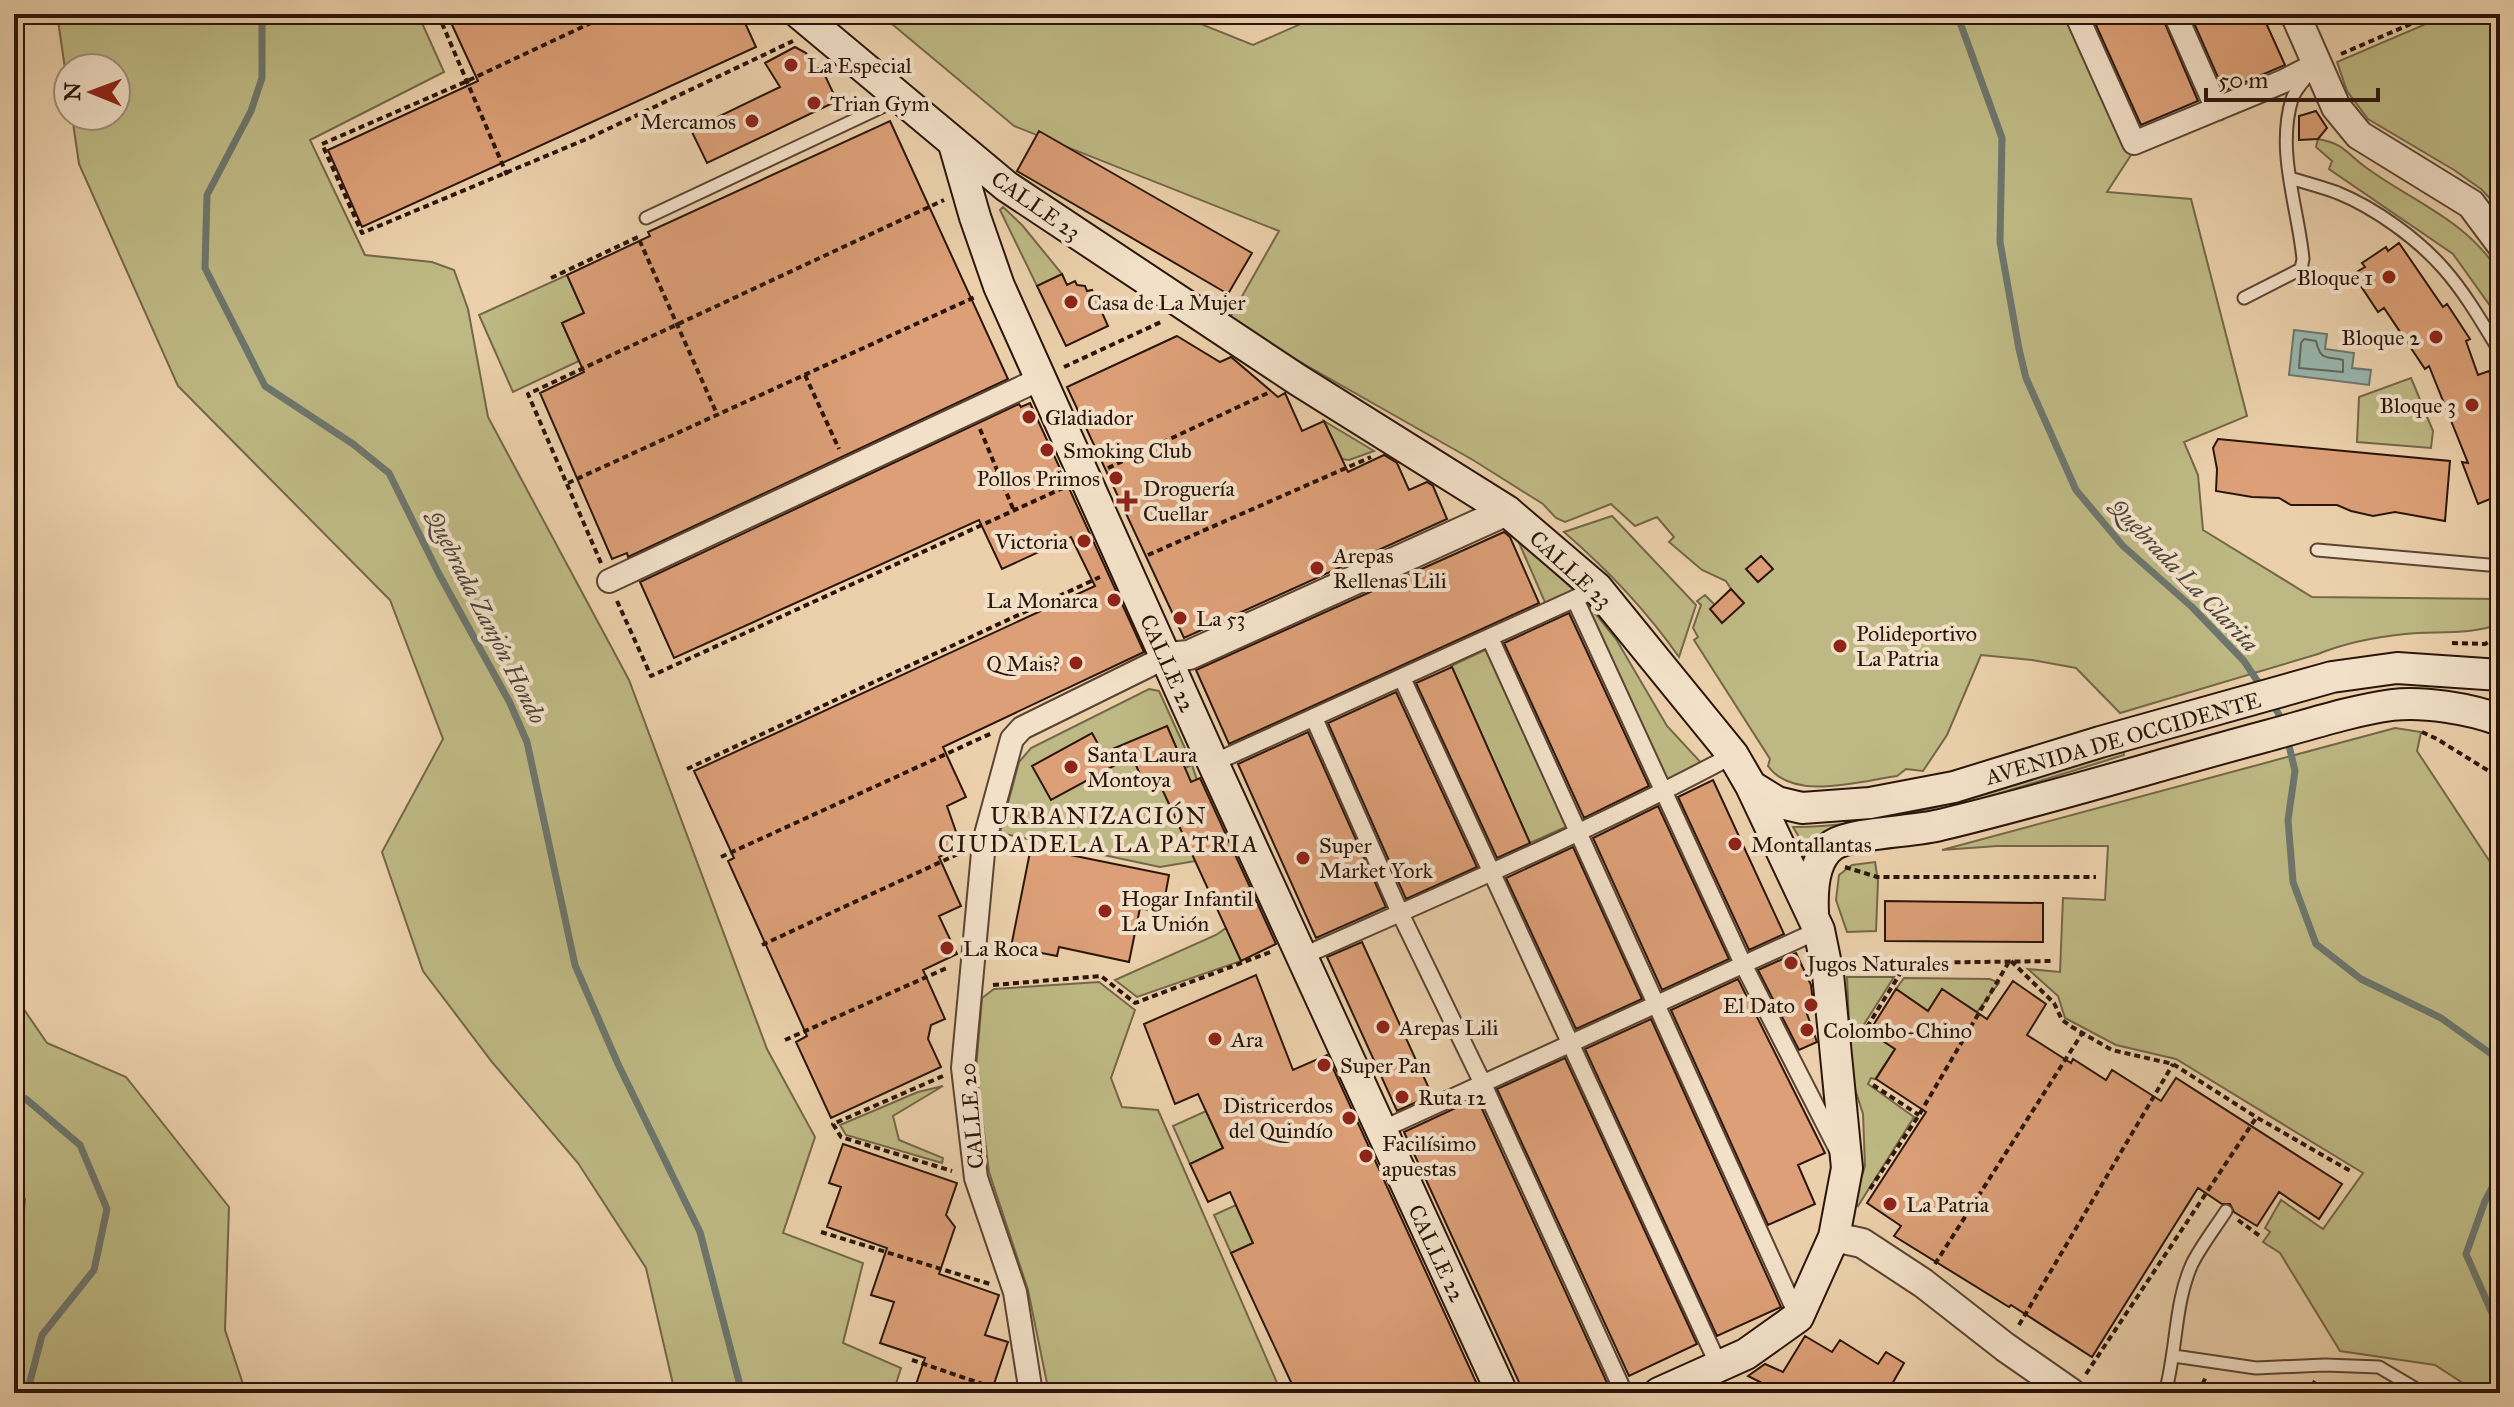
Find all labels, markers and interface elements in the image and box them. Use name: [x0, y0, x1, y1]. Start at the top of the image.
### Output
north arrow: [52, 52, 132, 132]
place label: La Especial: [807, 52, 912, 79]
scale bar: [2206, 52, 2378, 102]
marker: La Especial: [782, 56, 800, 74]
text: 50 m: [2218, 65, 2268, 95]
text: N: [59, 82, 86, 101]
place label: Trian Gym: [830, 90, 930, 117]
marker: Trian Gym: [805, 94, 823, 112]
place label: Mercamos: [640, 108, 736, 135]
marker: Mercamos: [743, 112, 761, 130]
street label: CALLE 23: [986, 165, 1085, 246]
place label: Bloque 1: [2297, 264, 2373, 291]
marker: Bloque 1: [2380, 268, 2398, 286]
place label: Casa de La Mujer: [1087, 289, 1246, 316]
marker: Casa de La Mujer: [1062, 293, 1080, 311]
place label: Bloque 2: [2341, 324, 2420, 351]
marker: Bloque 2: [2427, 328, 2445, 346]
place label: Bloque 3: [2379, 392, 2456, 419]
marker: Bloque 3: [2463, 396, 2481, 414]
place label: Gladiador: [1045, 404, 1134, 431]
marker: Gladiador: [1020, 408, 1038, 426]
place label: Smoking Club: [1063, 437, 1192, 464]
marker: Smoking Club: [1038, 441, 1056, 459]
place label: Pollos Primos: [976, 465, 1100, 492]
marker: Pollos Primos: [1107, 469, 1125, 487]
place label: Droguería Cuellar: [1143, 475, 1235, 527]
water label: Quebrada La Clarita: [2102, 491, 2265, 658]
marker: Droguería Cuellar: [1118, 492, 1136, 510]
water label: Quebrada Zanjón Hondo: [419, 504, 553, 729]
street label: CALLE 23: [1524, 525, 1617, 614]
place label: Victoria: [994, 528, 1069, 555]
marker: Victoria: [1075, 532, 1093, 550]
place label: Arepas Rellenas Lili: [1332, 542, 1447, 594]
marker: Arepas Rellenas Lili: [1308, 559, 1326, 577]
place label: La Monarca: [986, 587, 1099, 614]
marker: La Monarca: [1105, 591, 1123, 609]
place label: La 53: [1196, 605, 1245, 632]
marker: La 53: [1171, 609, 1189, 627]
street label: CALLE 22: [1134, 610, 1201, 717]
place label: Polideportivo La Patria: [1856, 620, 1977, 672]
marker: Polideportivo La Patria: [1831, 637, 1849, 655]
place label: Q Mais?: [986, 650, 1060, 677]
marker: Q Mais?: [1067, 654, 1085, 672]
street label: AVENIDA DE OCCIDENTE: [1982, 686, 2264, 791]
place label: Santa Laura Montoya: [1087, 741, 1198, 793]
marker: Santa Laura Montoya: [1062, 758, 1080, 776]
district label: URBANIZACIÓN CIUDADELA LA PATRIA: [938, 801, 1260, 859]
place label: Montallantas: [1751, 831, 1872, 858]
place label: Super Market York: [1319, 832, 1433, 884]
marker: Montallantas: [1726, 835, 1744, 853]
marker: Super Market York: [1294, 849, 1312, 867]
place label: Hogar Infantil La Unión: [1121, 885, 1253, 937]
marker: Hogar Infantil La Unión: [1096, 902, 1114, 920]
place label: La Roca: [963, 935, 1039, 962]
marker: La Roca: [938, 939, 956, 957]
place label: Jugos Naturales: [1805, 950, 1949, 977]
marker: Jugos Naturales: [1782, 954, 1800, 972]
place label: El Dato: [1723, 992, 1795, 1019]
marker: El Dato: [1802, 996, 1820, 1014]
place label: Arepas Lili: [1398, 1014, 1498, 1041]
place label: Colombo-Chino: [1823, 1017, 1972, 1044]
marker: Arepas Lili: [1374, 1018, 1392, 1036]
marker: Colombo-Chino: [1798, 1021, 1816, 1039]
place label: Ara: [1230, 1026, 1264, 1053]
marker: Ara: [1206, 1030, 1224, 1048]
place label: Super Pan: [1340, 1052, 1431, 1079]
marker: Super Pan: [1315, 1056, 1333, 1074]
street label: CALLE 20: [953, 1062, 990, 1170]
place label: Ruta 12: [1418, 1084, 1487, 1111]
marker: Ruta 12: [1393, 1088, 1411, 1106]
place label: Districerdos del Quindío: [1223, 1092, 1333, 1144]
marker: Districerdos del Quindío: [1340, 1109, 1358, 1127]
place label: Facilísimo apuestas: [1382, 1130, 1476, 1182]
marker: Facilísimo apuestas: [1357, 1147, 1375, 1165]
place label: La Patria: [1906, 1191, 1990, 1218]
marker: La Patria: [1881, 1195, 1899, 1213]
street label: CALLE 22: [1402, 1200, 1471, 1306]

